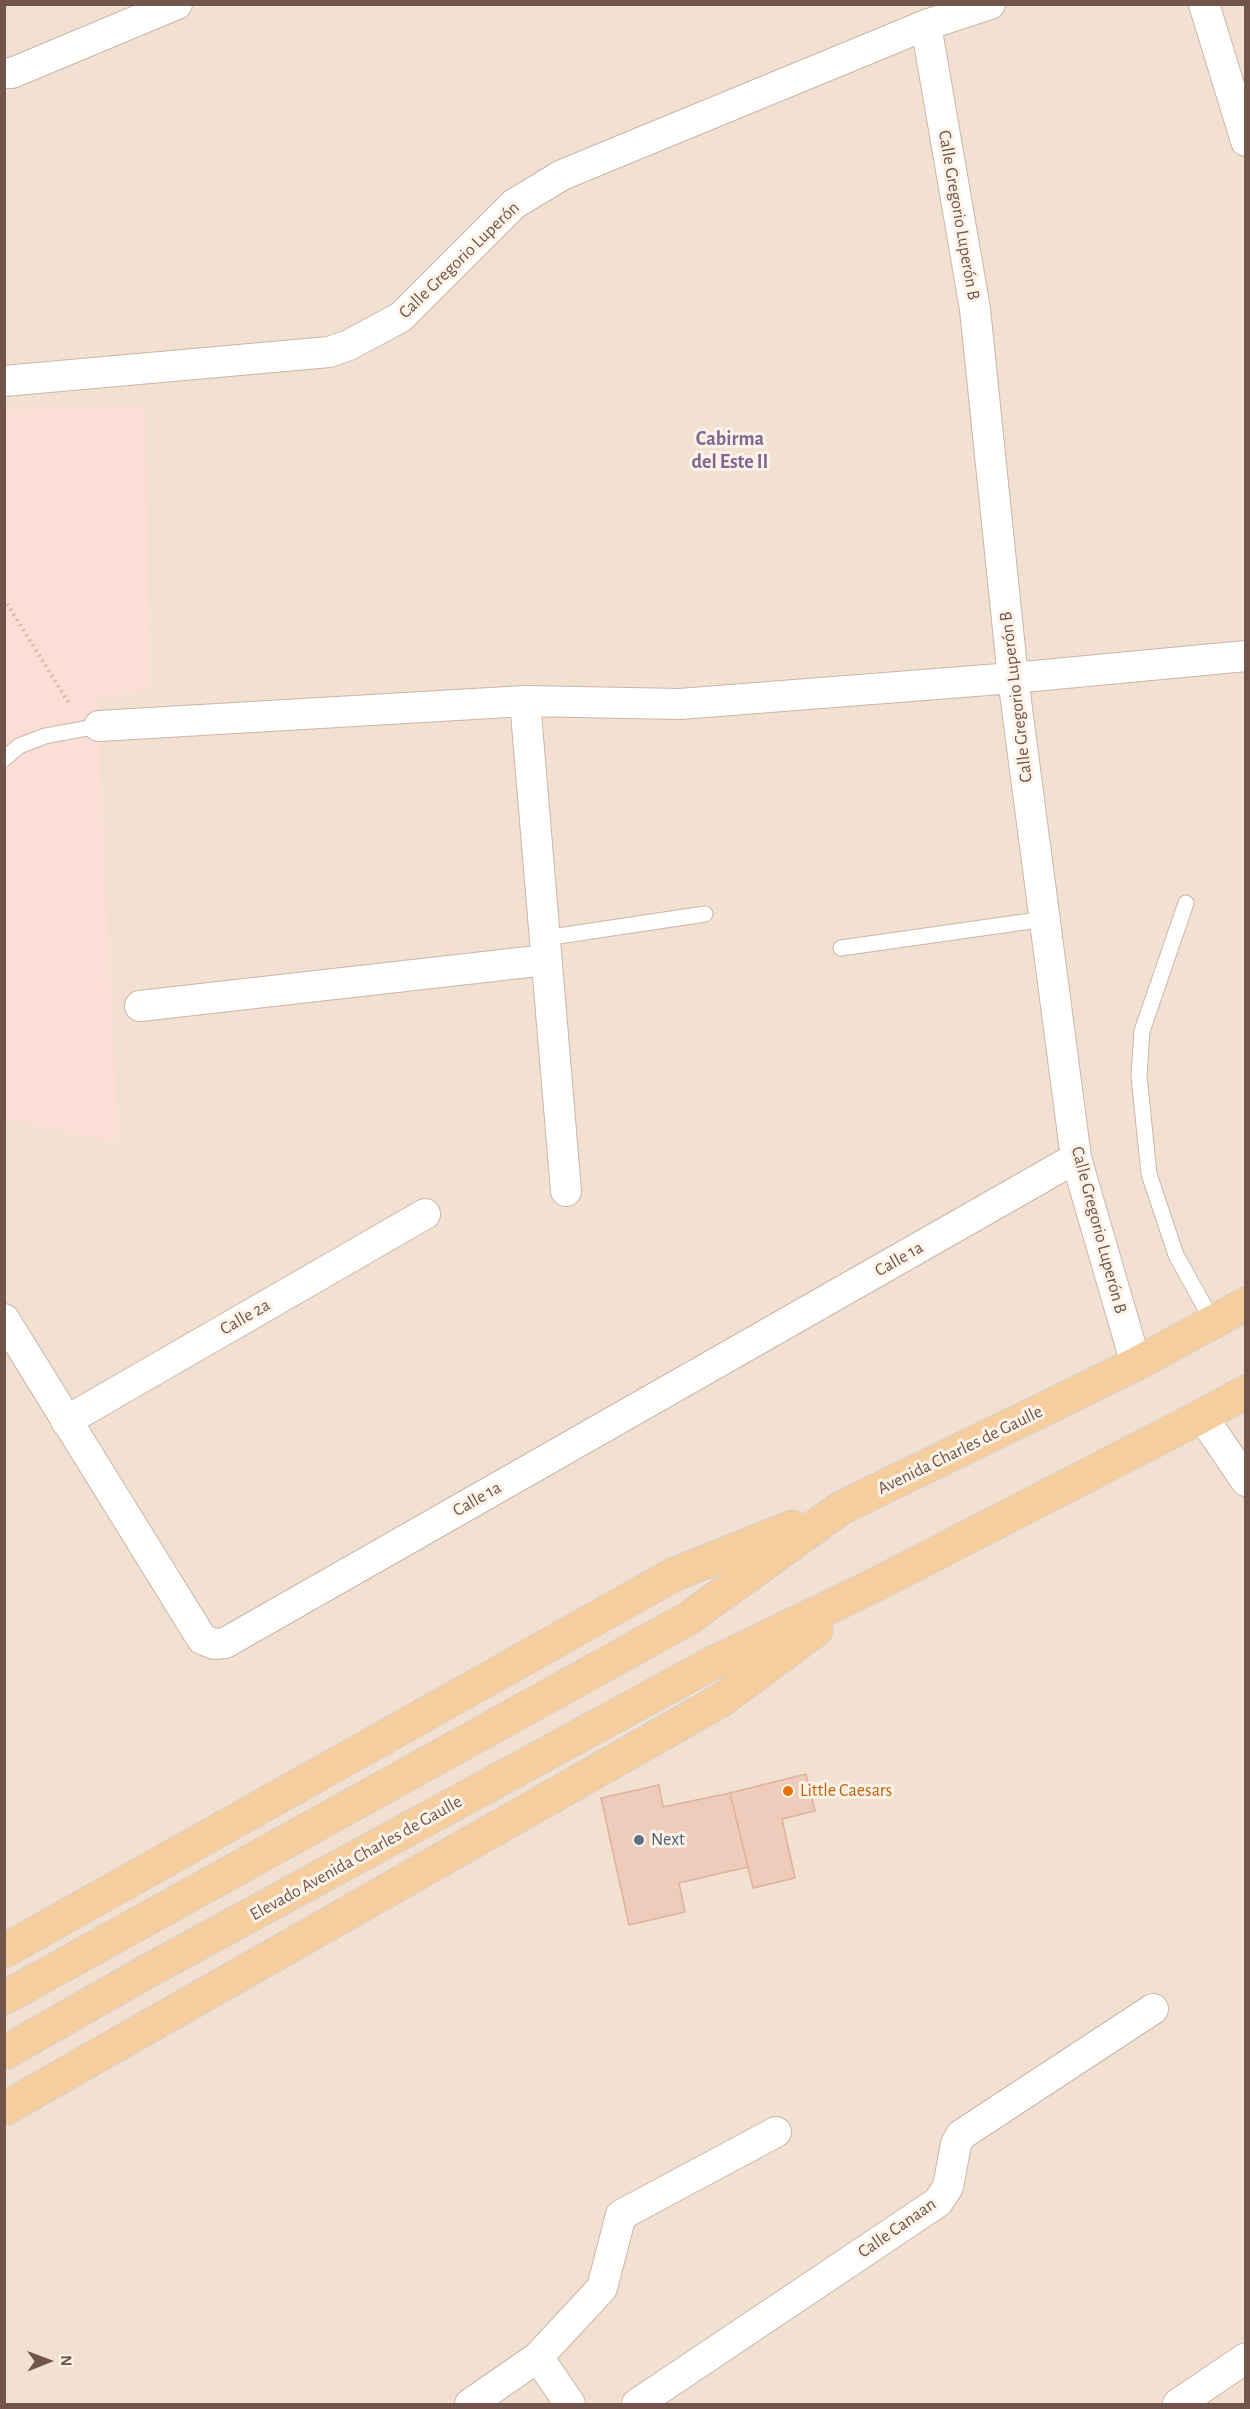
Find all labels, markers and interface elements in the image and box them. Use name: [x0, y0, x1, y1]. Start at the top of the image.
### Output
street label: Calle Gregorio Luperón B: [933, 128, 985, 302]
street label: Calle Gregorio Luperón: [394, 197, 524, 323]
district label: Cabirma del Este II: [692, 427, 768, 474]
street label: Calle Gregorio Luperón B: [995, 610, 1037, 784]
street label: Calle Gregorio Luperón B: [1066, 1144, 1132, 1316]
street label: Calle 1a: [871, 1237, 927, 1281]
street label: Calle 2a: [216, 1294, 274, 1340]
street label: Avenida Charles de Gaulle: [874, 1401, 1046, 1499]
street label: Calle 1a: [449, 1477, 505, 1521]
place label: Little Caesars: [800, 1780, 892, 1802]
marker: Little Caesars: [781, 1784, 795, 1798]
street label: Elevado Avenida Charles de Gaulle: [246, 1791, 466, 1925]
place label: Next: [651, 1829, 685, 1851]
marker: Next: [632, 1833, 646, 1847]
street label: Calle Canaan: [854, 2193, 940, 2263]
north arrow: [18, 2331, 78, 2391]
text: N: [58, 2355, 74, 2366]

